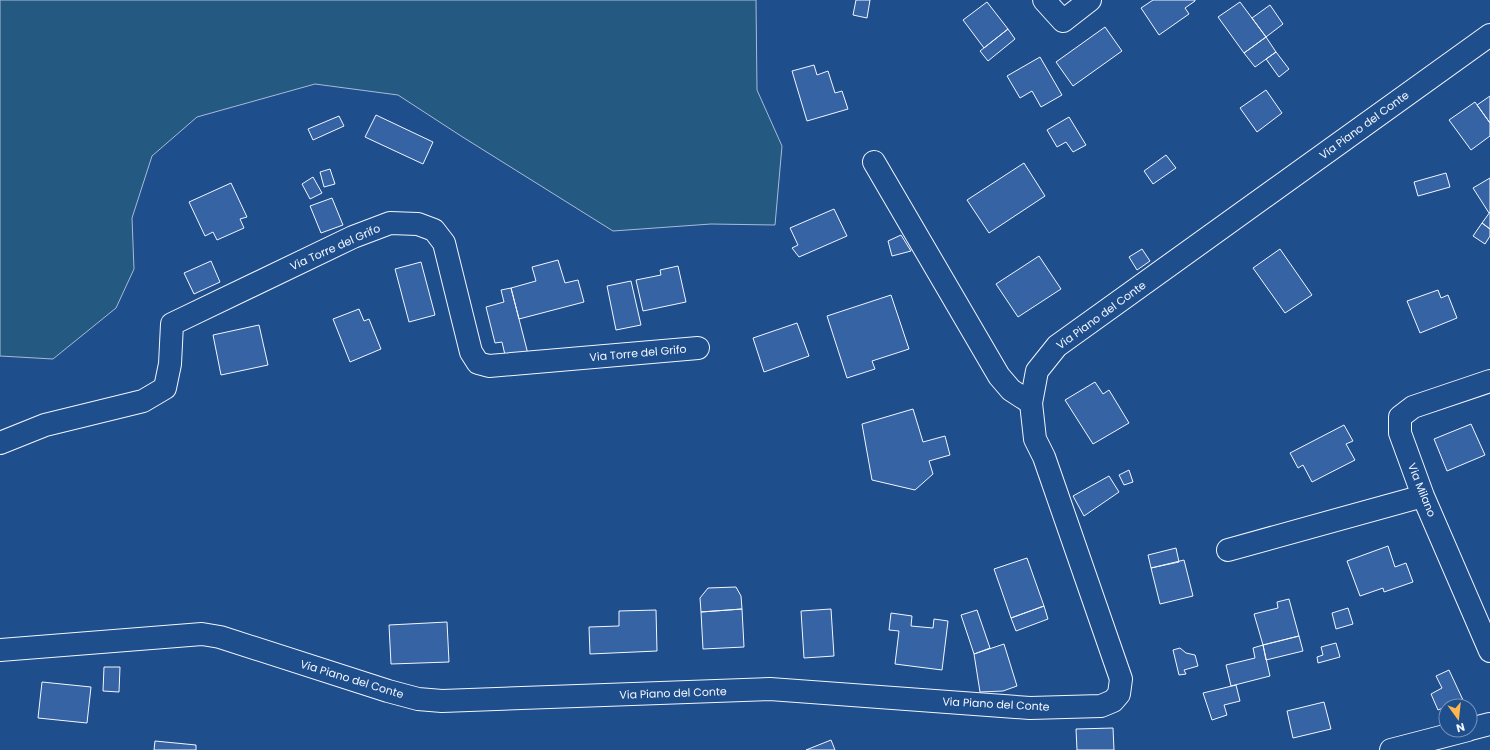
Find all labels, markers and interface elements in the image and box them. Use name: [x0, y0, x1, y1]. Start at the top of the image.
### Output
street label: Via Piano del Conte: [1316, 87, 1412, 163]
street label: Via Torre del Grifo: [287, 220, 383, 274]
street label: Via Piano del Conte: [1053, 277, 1149, 353]
street label: Via Torre del Grifo: [589, 341, 687, 365]
street label: Via Milano: [1404, 461, 1440, 519]
street label: Via Piano del Conte: [298, 656, 406, 702]
street label: Via Piano del Conte: [619, 683, 727, 703]
street label: Via Piano del Conte: [942, 693, 1050, 715]
north arrow: [1438, 698, 1478, 738]
text: N: [1455, 719, 1467, 736]

